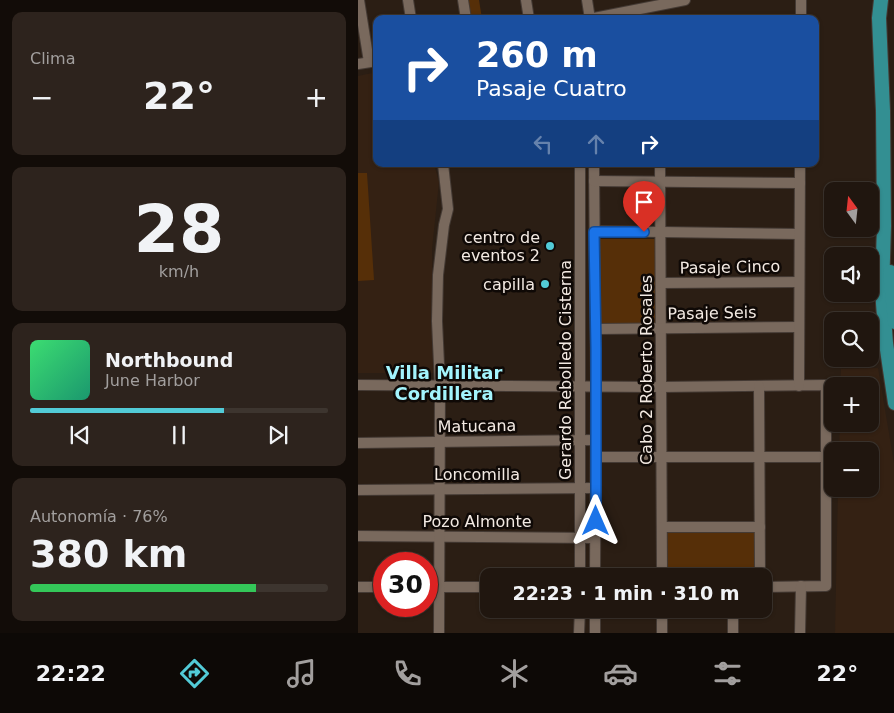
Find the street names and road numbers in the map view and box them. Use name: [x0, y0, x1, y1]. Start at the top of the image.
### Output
street label: Pasaje Cinco: [680, 257, 780, 277]
street label: Gerardo Rebolledo Cisterna: [556, 260, 575, 480]
street label: Cabo 2 Roberto Rosales: [637, 275, 656, 465]
street label: Pasaje Seis: [667, 303, 757, 323]
street label: Matucana: [438, 416, 516, 436]
street label: Loncomilla: [434, 465, 520, 484]
street label: Pozo Almonte: [422, 512, 532, 531]

